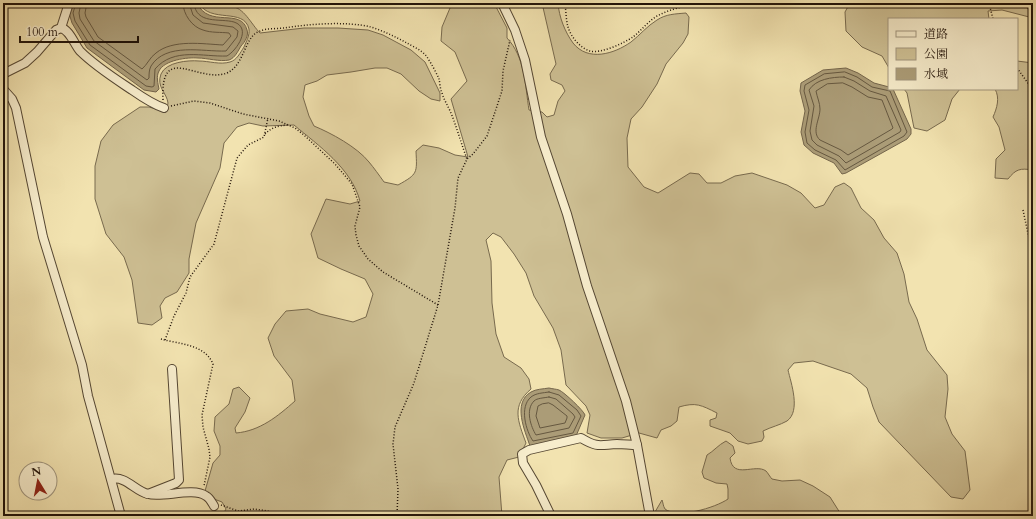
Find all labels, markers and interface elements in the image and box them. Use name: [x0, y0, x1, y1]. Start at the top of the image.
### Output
scale bar: [20, 18, 138, 44]
legend: [888, 18, 1018, 90]
text: 100 m: [26, 24, 59, 40]
text: 道路: [924, 26, 948, 42]
text: 公園: [924, 46, 948, 62]
text: 水域: [924, 66, 948, 82]
north arrow: [18, 461, 58, 501]
text: N: [30, 463, 43, 480]

